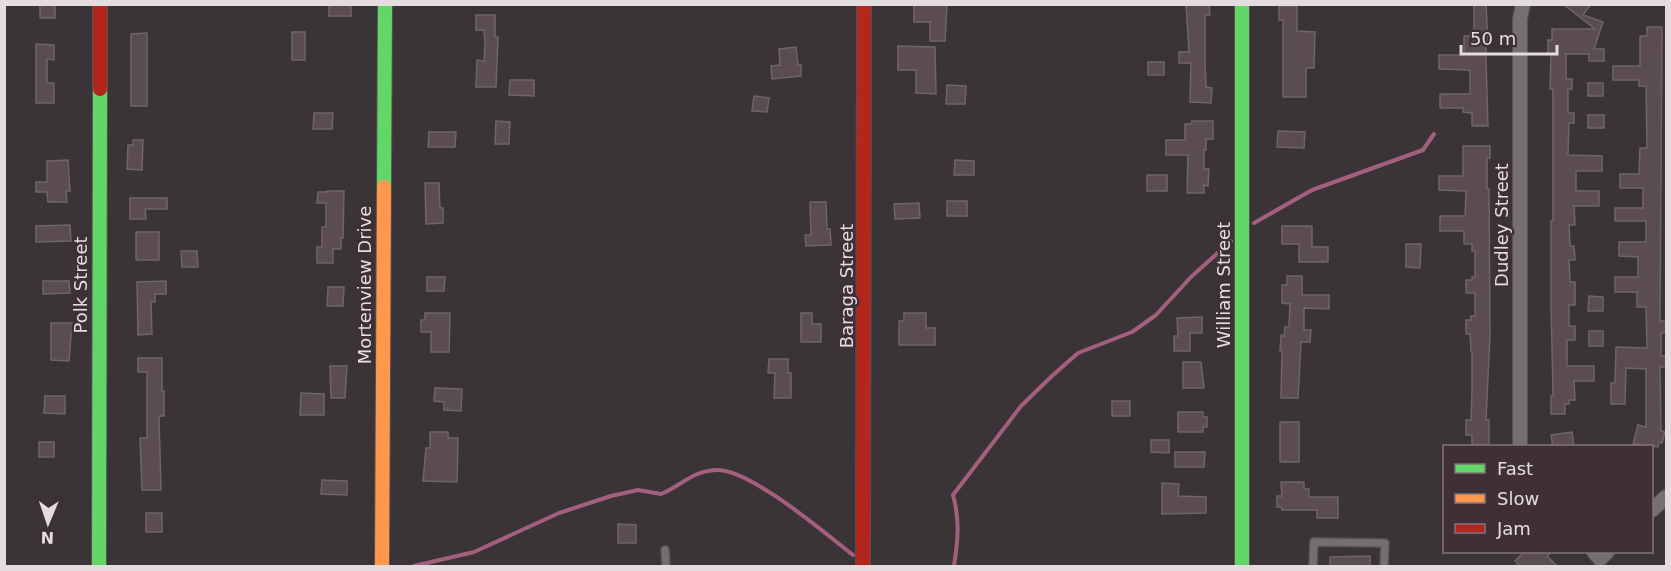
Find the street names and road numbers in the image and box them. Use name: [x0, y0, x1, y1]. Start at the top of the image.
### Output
street label: Dudley Street: [1491, 163, 1512, 287]
street label: Mortenview Drive: [354, 206, 375, 364]
street label: William Street: [1213, 222, 1234, 348]
street label: Baraga Street: [836, 224, 857, 348]
street label: Polk Street: [70, 236, 91, 334]

